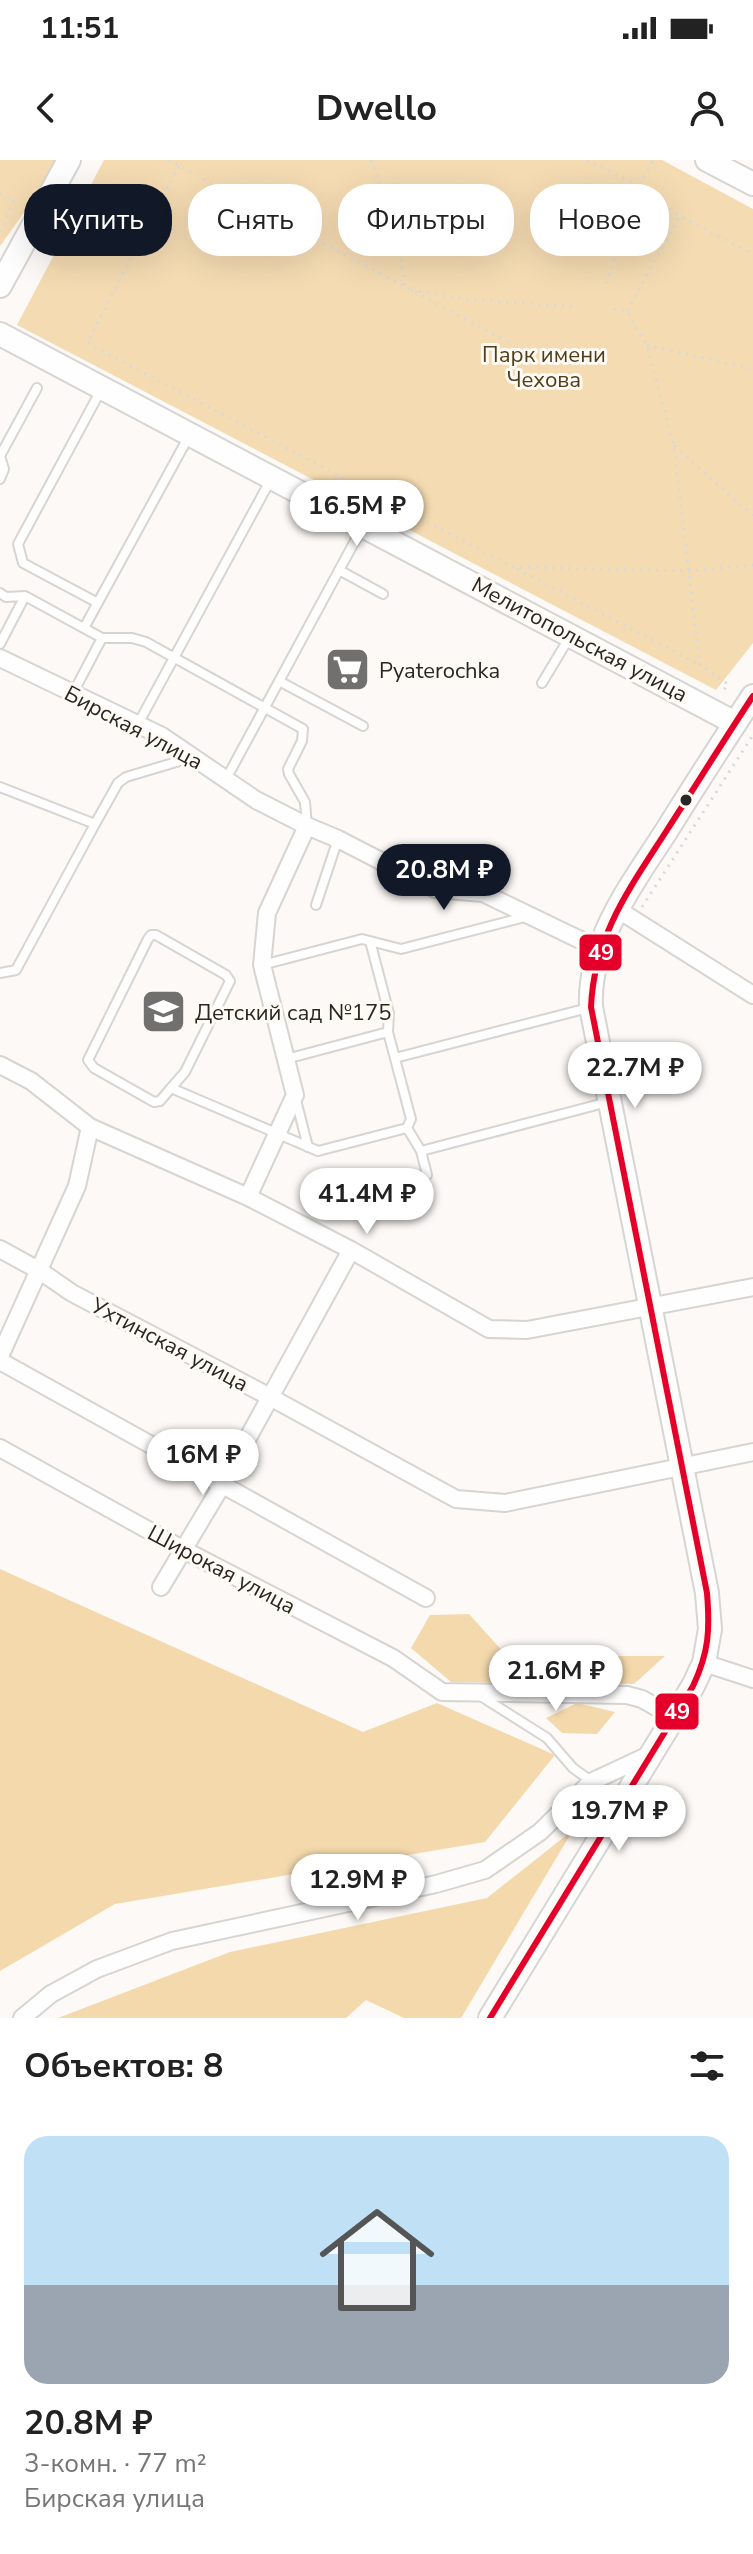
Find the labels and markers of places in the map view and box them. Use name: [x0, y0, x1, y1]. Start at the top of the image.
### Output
pin: 16.5M ₽: [283, 480, 431, 548]
supermarket icon: Pyaterochka: [324, 646, 372, 694]
place label: Pyaterochka: [379, 656, 500, 686]
unlabelled marker: [678, 792, 694, 808]
pin: 20.8M ₽: [370, 844, 518, 912]
school or university icon: Детский сад №175: [140, 988, 188, 1036]
place label: Детский сад №175: [195, 998, 391, 1028]
pin: 22.7M ₽: [561, 1042, 709, 1110]
pin: 41.4M ₽: [293, 1168, 441, 1236]
pin: 16M ₽: [147, 1429, 259, 1497]
pin: 21.6M ₽: [482, 1645, 630, 1713]
pin: 19.7M ₽: [545, 1785, 693, 1853]
pin: 12.9M ₽: [284, 1854, 432, 1922]

